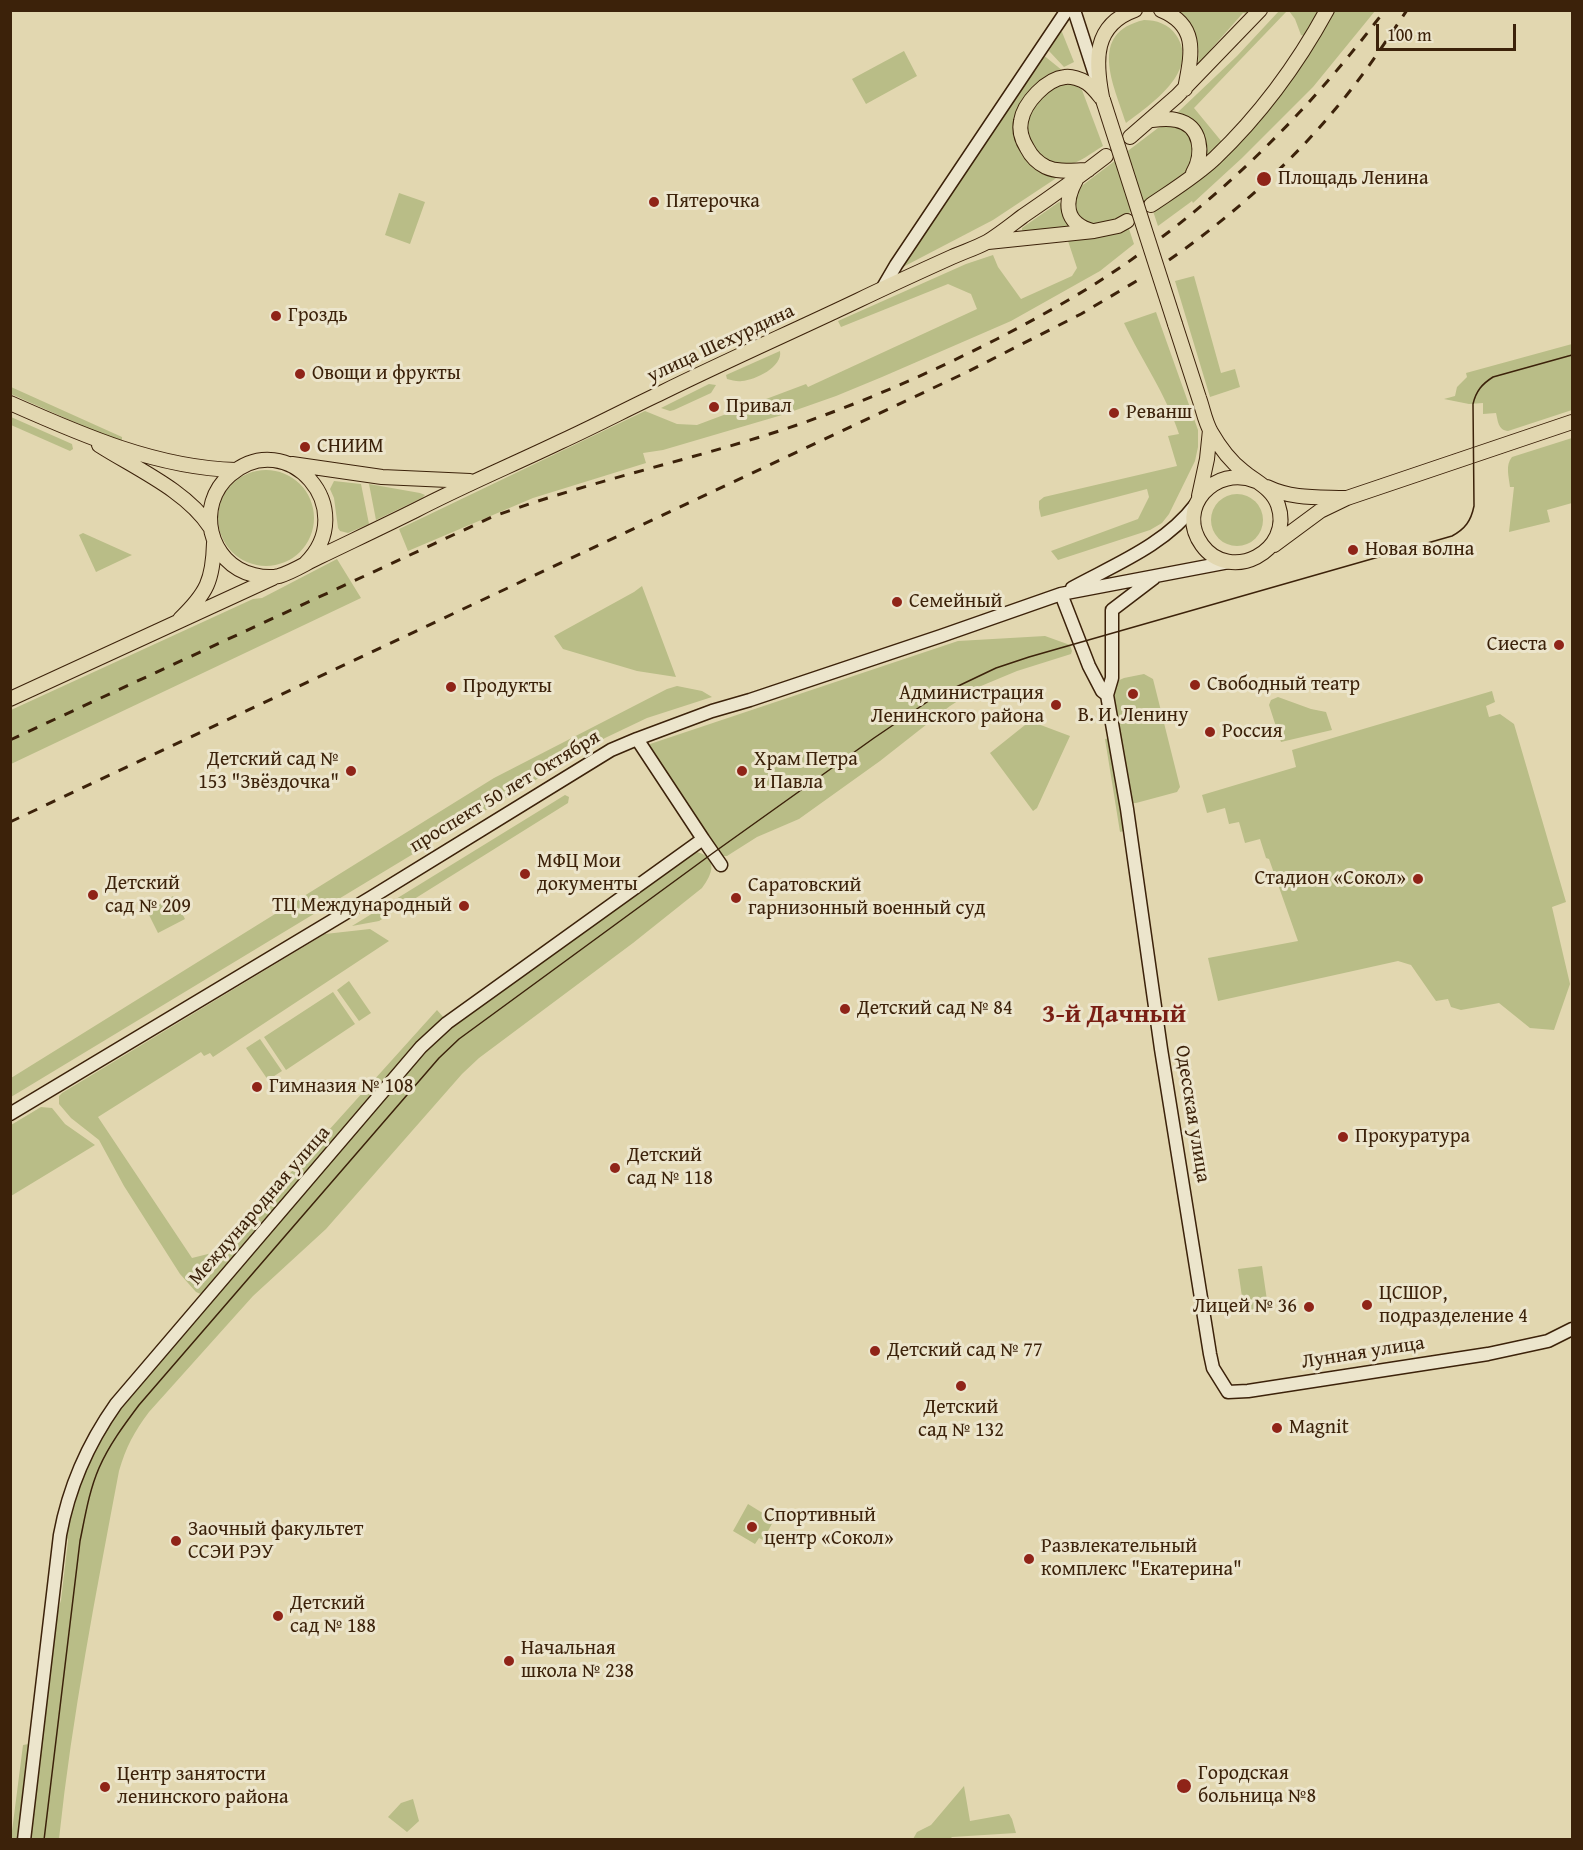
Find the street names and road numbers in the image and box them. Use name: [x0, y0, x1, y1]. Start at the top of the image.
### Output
street label: улица Шехурдина: [644, 299, 798, 389]
street label: проспект 50 лет Октября: [405, 726, 605, 858]
street label: Одесская улица: [1169, 1044, 1215, 1184]
street label: Международная улица: [184, 1121, 336, 1291]
street label: Лунная улица: [1300, 1331, 1426, 1375]

